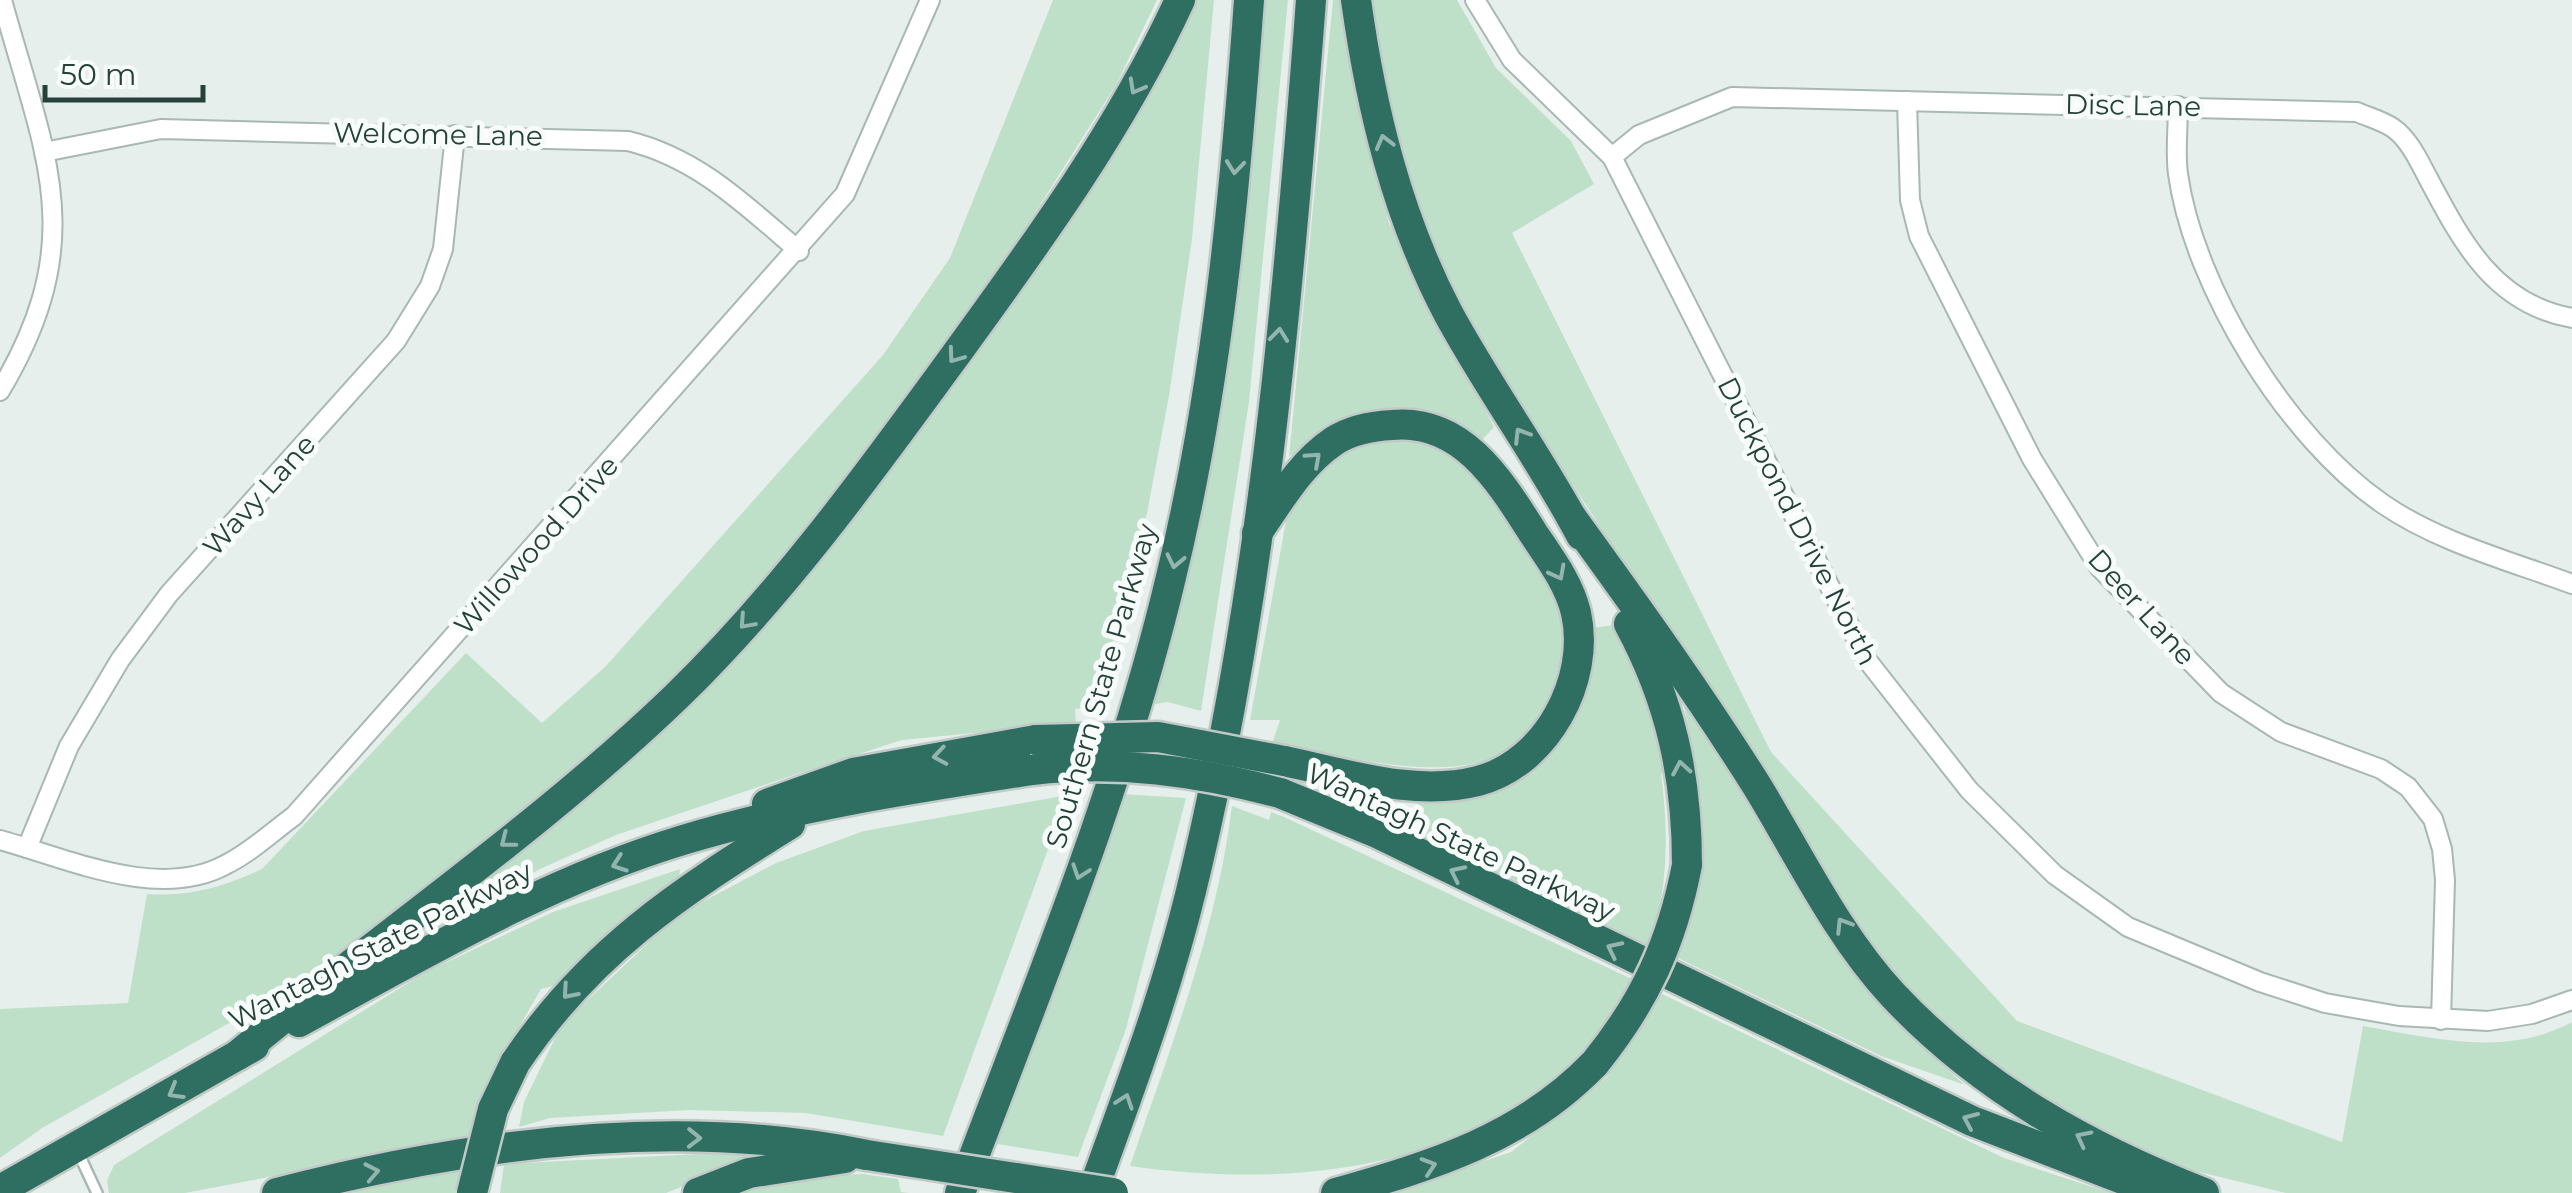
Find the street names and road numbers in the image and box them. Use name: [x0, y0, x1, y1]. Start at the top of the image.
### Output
street label: Disc Lane: [2065, 87, 2201, 123]
street label: Welcome Lane: [333, 115, 543, 153]
street label: Duckpond Drive North: [1710, 371, 1886, 671]
street label: Wavy Lane: [195, 427, 323, 563]
street label: Willowood Drive: [447, 448, 625, 642]
street label: Southern State Parkway: [1038, 519, 1164, 852]
street label: Deer Lane: [2081, 542, 2203, 672]
street label: Wantagh State Parkway: [1302, 756, 1621, 929]
street label: Wantagh State Parkway: [223, 853, 538, 1036]

